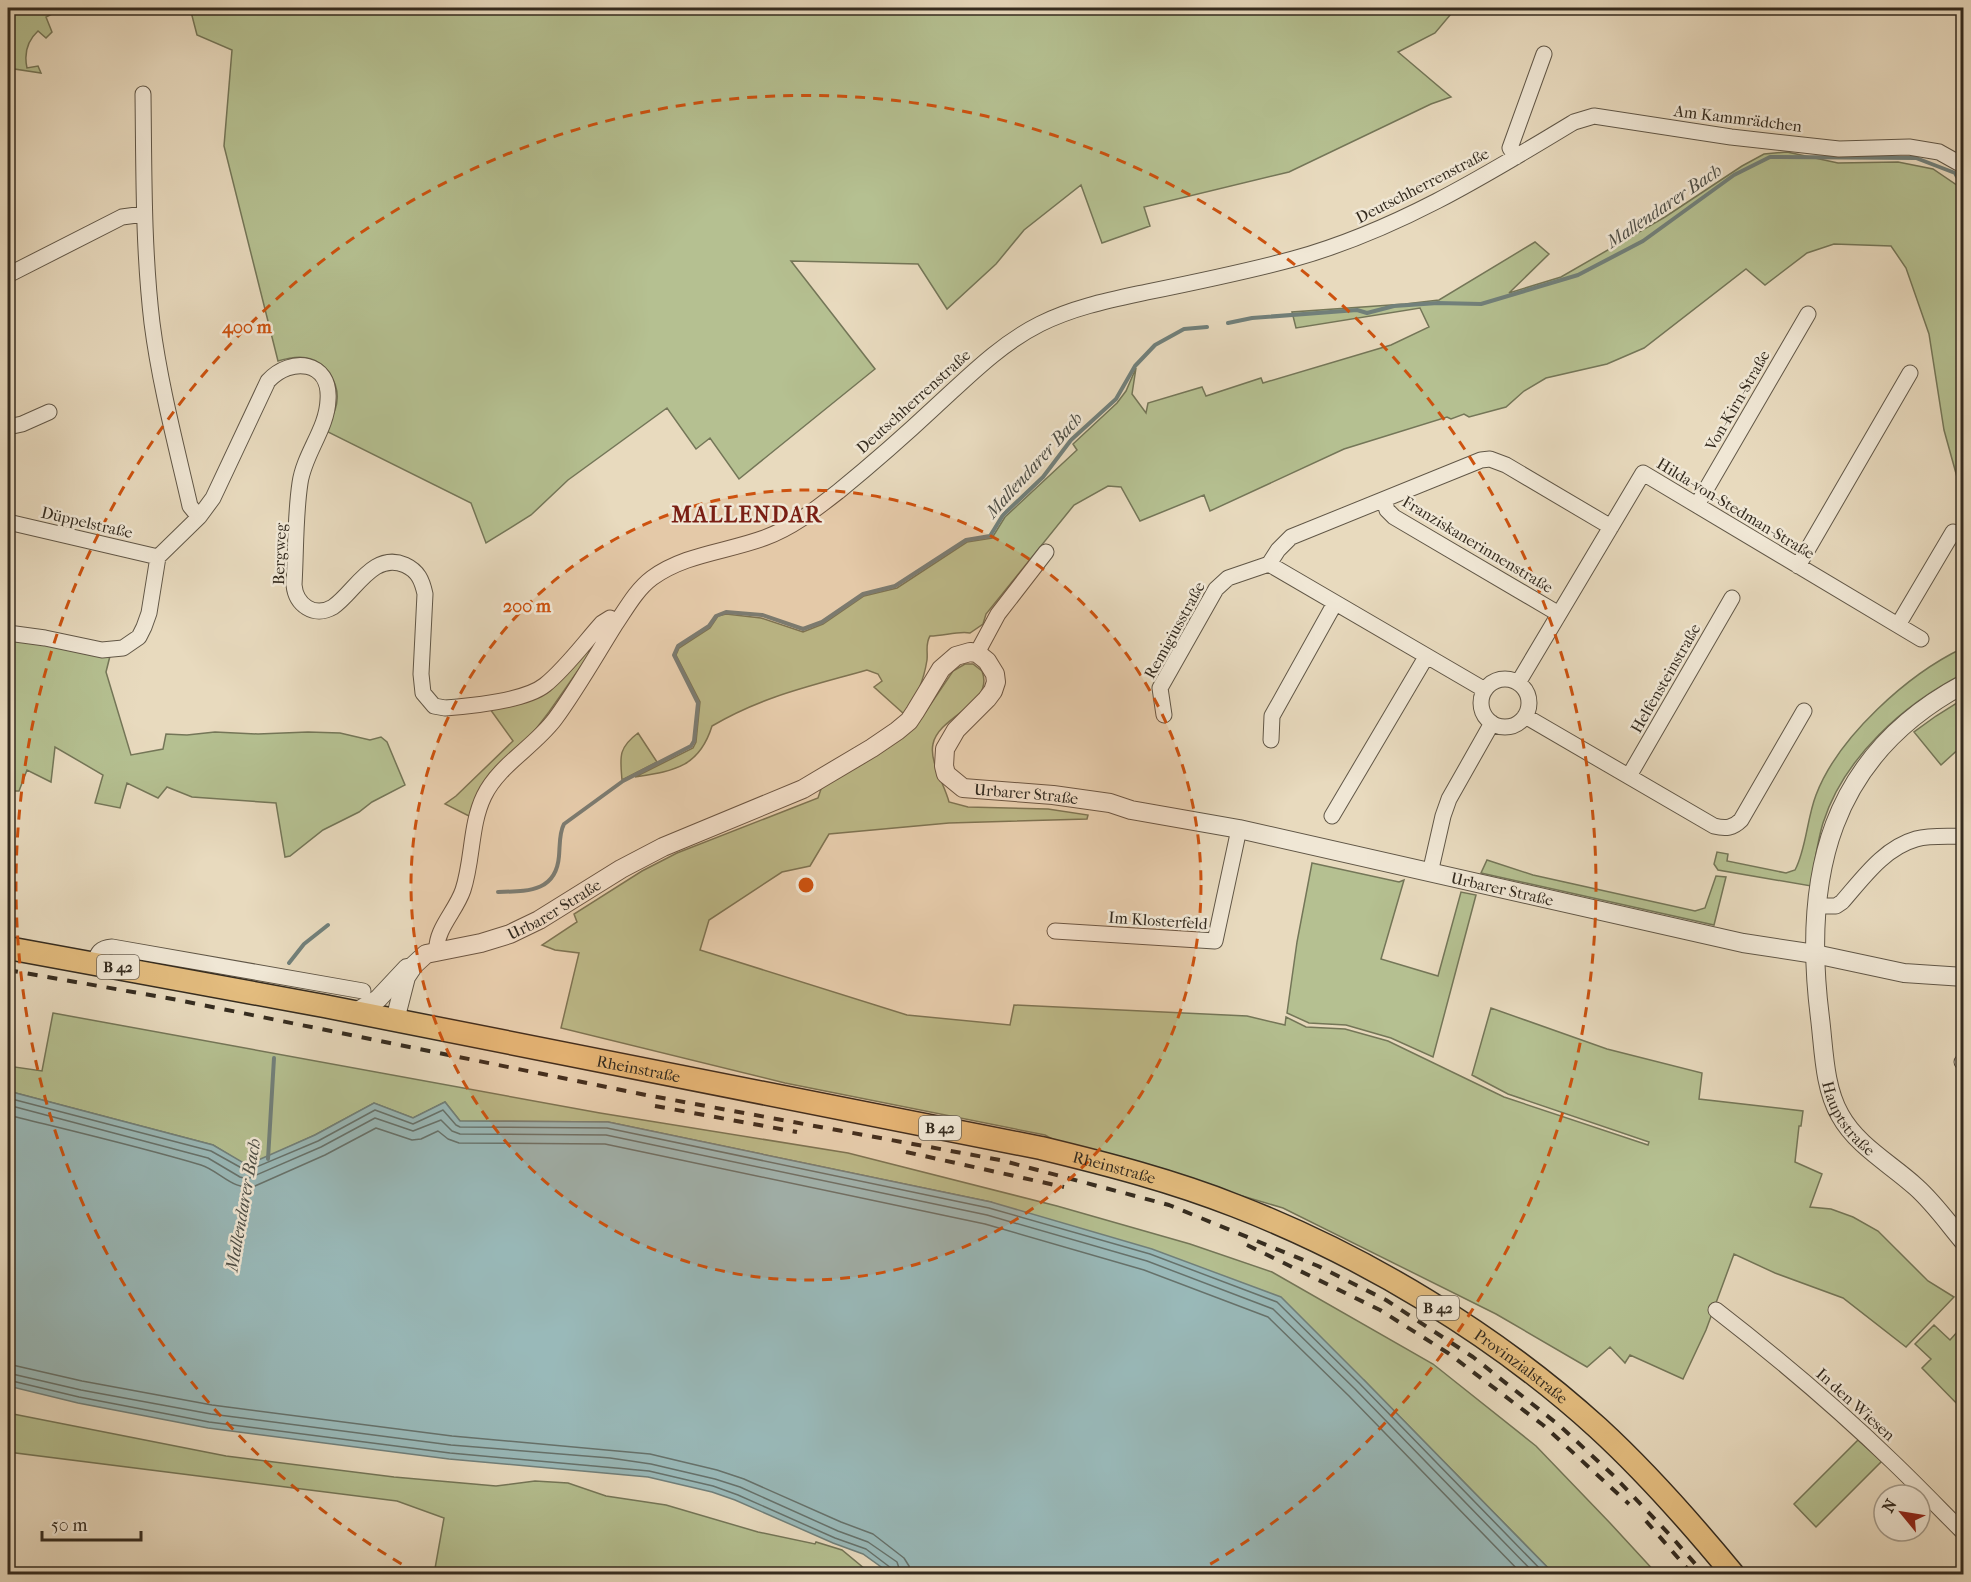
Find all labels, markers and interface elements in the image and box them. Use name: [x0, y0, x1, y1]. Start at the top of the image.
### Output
street label: Am Kammrädchen: [1672, 101, 1804, 136]
street label: Deutschherrenstraße: [1353, 144, 1492, 227]
water label: Mallendarer Bach: [1601, 160, 1726, 254]
text: 400 m: [221, 317, 273, 338]
street label: Deutschherrenstraße: [852, 345, 974, 458]
street label: Von-Kirn-Straße: [1701, 347, 1774, 455]
water label: Mallendarer Bach: [980, 408, 1087, 524]
street label: Hilda-von-Stedman-Straße: [1653, 454, 1818, 563]
street label: Franziskanerinnenstraße: [1399, 492, 1557, 597]
district label: MALLENDAR: [671, 502, 823, 528]
street label: Düppelstraße: [39, 503, 135, 542]
street label: Bergweg: [269, 522, 290, 585]
street label: Remigiusstraße: [1140, 578, 1209, 682]
text: 200 m: [503, 596, 552, 617]
street label: Helfensteinstraße: [1626, 620, 1704, 736]
street label: Urbarer Straße: [973, 780, 1080, 808]
street label: Urbarer Straße: [1449, 868, 1555, 910]
street label: Urbarer Straße: [504, 875, 604, 944]
centre of rings: [796, 875, 816, 895]
street label: Im Klosterfeld: [1108, 908, 1208, 933]
road number: B 42: [97, 955, 139, 979]
street label: Rheinstraße: [595, 1051, 682, 1086]
street label: Hauptstraße: [1818, 1079, 1879, 1160]
road number: B 42: [919, 1116, 961, 1140]
water label: Mallendarer Bach: [221, 1137, 266, 1275]
street label: Rheinstraße: [1071, 1147, 1158, 1188]
road number: B 42: [1417, 1296, 1459, 1320]
street label: Provinzialstraße: [1471, 1325, 1572, 1408]
street label: In den Wiesen: [1812, 1364, 1900, 1445]
north arrow: [1872, 1483, 1932, 1543]
text: N: [1878, 1495, 1901, 1516]
scale bar: [42, 1504, 141, 1542]
text: 50 m: [51, 1515, 88, 1536]

